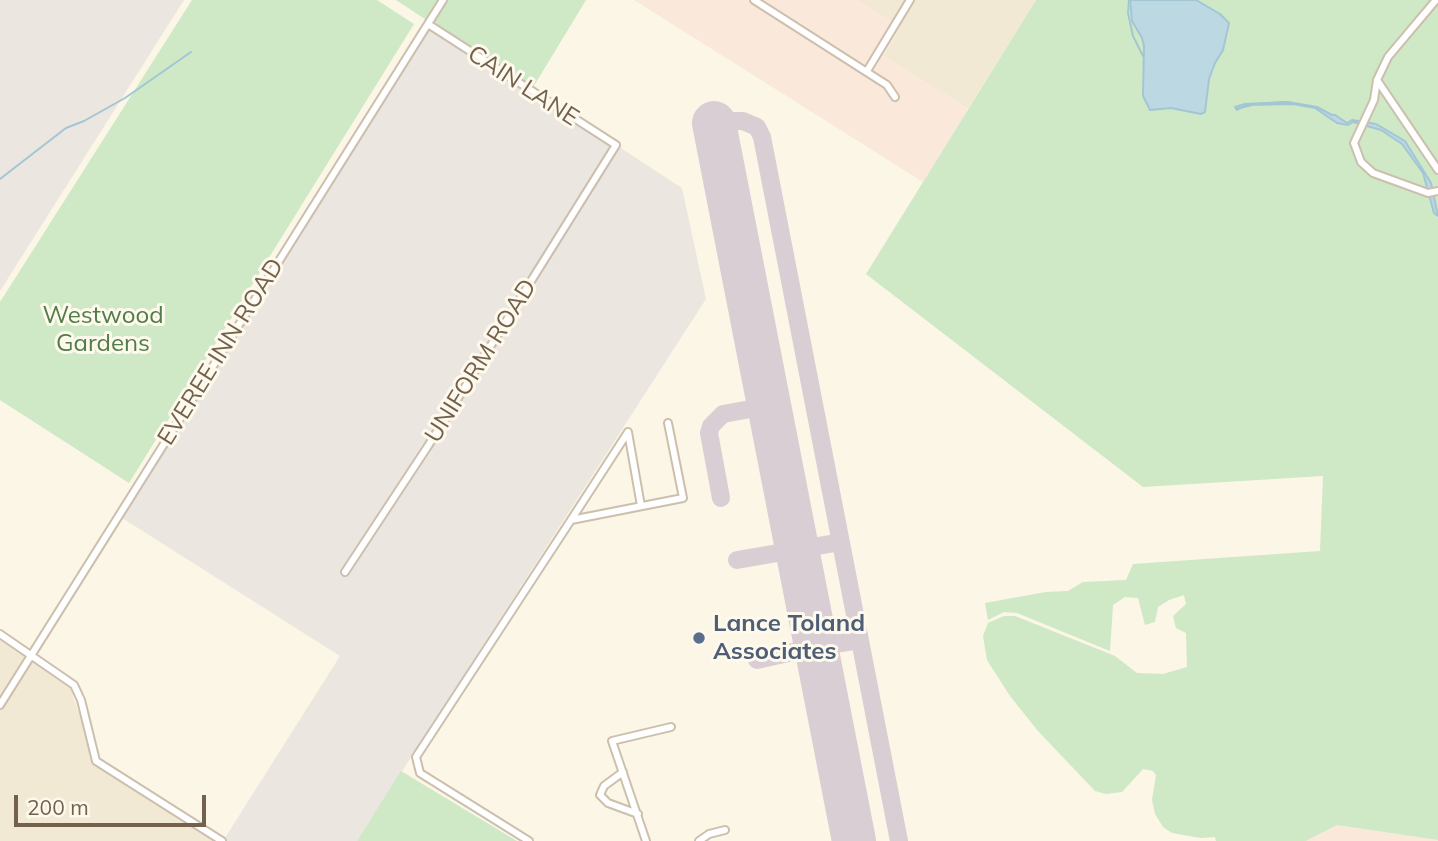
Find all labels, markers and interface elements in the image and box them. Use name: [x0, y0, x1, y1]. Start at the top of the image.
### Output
street label: CAIN LANE: [462, 40, 584, 132]
street label: EVEREE INN ROAD: [152, 253, 290, 451]
street label: UNIFORM ROAD: [419, 274, 543, 448]
park label: Westwood Gardens: [42, 302, 164, 358]
place label: Lance Toland Associates: [713, 610, 865, 666]
marker: Lance Toland Associates: [691, 630, 707, 646]
scale bar: [18, 782, 210, 826]
text: 200 m: [27, 794, 89, 820]

